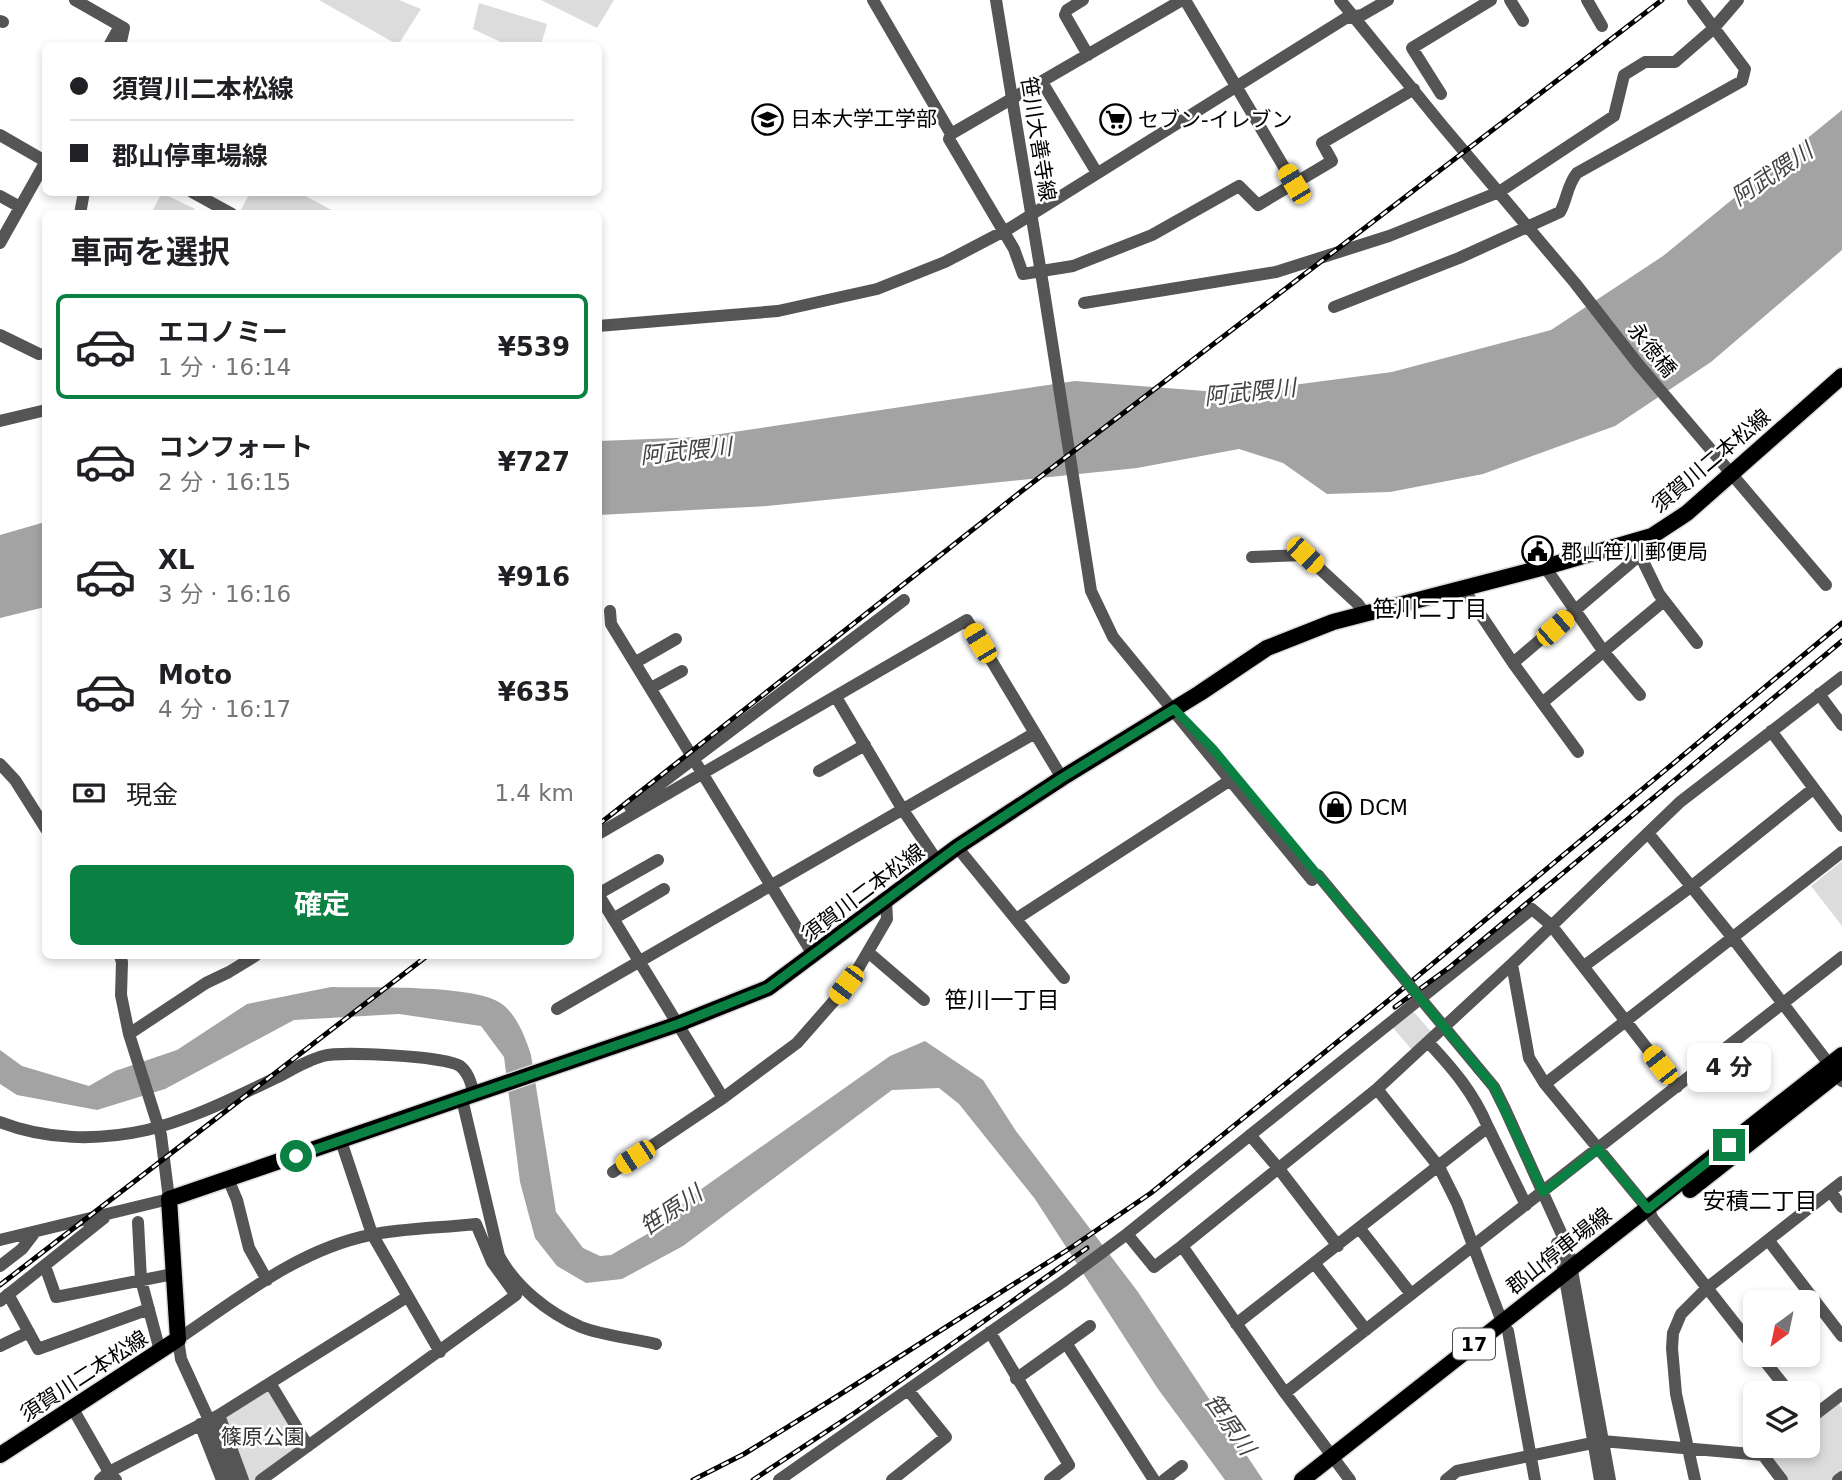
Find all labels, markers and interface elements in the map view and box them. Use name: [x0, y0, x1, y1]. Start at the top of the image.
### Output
text: 須賀川二本松線: [112, 74, 294, 104]
street label: 笹川大善寺線: [1016, 75, 1060, 203]
school or university icon: 日本大学工学部: [750, 102, 784, 136]
supermarket icon: セブン-イレブン: [1098, 103, 1132, 137]
place label: 日本大学工学部: [790, 107, 937, 131]
place label: セブン-イレブン: [1138, 108, 1293, 132]
water label: 阿武隈川: [1727, 136, 1820, 211]
text: 郡山停車場線: [112, 141, 268, 171]
car: [1275, 161, 1314, 207]
text: 車両を選択: [70, 233, 230, 271]
icon: car: [74, 315, 137, 378]
text: エコノミー: [158, 317, 288, 347]
street label: 永徳橋: [1623, 318, 1681, 382]
text: ¥539: [498, 332, 570, 362]
text: 1 分 · 16:14: [158, 354, 291, 380]
water label: 阿武隈川: [1203, 374, 1300, 410]
street label: 須賀川二本松線: [1647, 405, 1775, 517]
icon: car: [74, 430, 137, 493]
text: コンフォート: [158, 432, 313, 462]
water label: 阿武隈川: [639, 433, 736, 469]
text: ¥727: [498, 447, 570, 477]
text: 2 分 · 16:15: [158, 469, 291, 495]
car: [1283, 533, 1328, 577]
public building icon: 郡山笹川郵便局: [1521, 535, 1555, 569]
place label: 郡山笹川郵便局: [1561, 540, 1708, 564]
icon: car: [74, 545, 137, 608]
text: XL: [158, 545, 195, 575]
text: ¥916: [498, 562, 570, 592]
text: 3 分 · 16:16: [158, 581, 291, 607]
district label: 笹川二丁目: [1373, 596, 1488, 622]
car: [1533, 606, 1578, 650]
car: [961, 620, 1000, 666]
icon: car: [74, 660, 137, 723]
text: Moto: [158, 660, 232, 690]
text: ¥635: [498, 677, 570, 707]
text: 4 分 · 16:17: [158, 696, 291, 722]
icon: cash: [70, 774, 108, 812]
text: 現金: [126, 780, 178, 810]
text: 1.4 km: [494, 780, 574, 806]
shop icon: DCM: [1319, 791, 1353, 825]
place label: DCM: [1359, 796, 1408, 820]
street label: 須賀川二本松線: [797, 839, 929, 947]
button: 確定: [70, 865, 574, 945]
car: [825, 962, 868, 1008]
district label: 笹川一丁目: [945, 987, 1060, 1013]
car: [1639, 1042, 1682, 1088]
callout: 4 分: [1687, 1044, 1771, 1092]
text: 4 分: [1705, 1054, 1753, 1080]
route end: [1713, 1129, 1745, 1161]
car: [612, 1137, 659, 1177]
route start: [280, 1140, 312, 1172]
water label: 笹原川: [635, 1178, 709, 1240]
district label: 安積二丁目: [1703, 1188, 1818, 1214]
street label: 郡山停車場線: [1502, 1203, 1616, 1299]
north arrow: [1743, 1290, 1820, 1367]
map controls: [1743, 1290, 1820, 1458]
street label: 須賀川二本松線: [16, 1326, 152, 1426]
road number: 17: [1453, 1328, 1495, 1360]
button: layers: [1743, 1381, 1820, 1458]
water label: 笹原川: [1200, 1388, 1262, 1462]
park label: 篠原公園: [221, 1425, 305, 1449]

